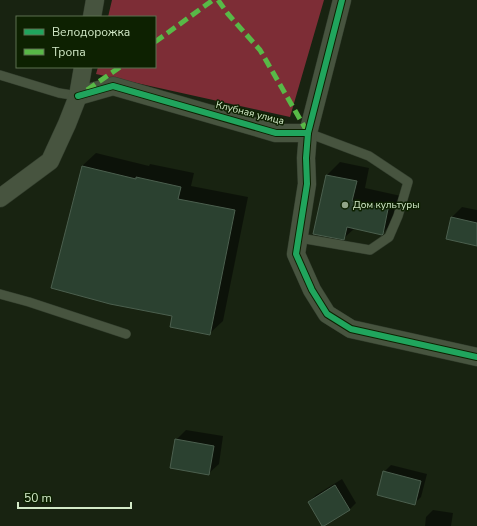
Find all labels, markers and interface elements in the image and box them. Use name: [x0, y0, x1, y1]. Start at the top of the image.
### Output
legend: [16, 16, 156, 68]
text: Велодорожка: [52, 24, 130, 40]
text: Тропа: [52, 44, 86, 60]
street label: Клубная улица: [214, 98, 286, 128]
place label: Дом культуры: [353, 198, 420, 212]
marker: Дом культуры: [340, 200, 350, 210]
scale bar: [18, 484, 131, 510]
text: 50 m: [24, 490, 52, 506]

